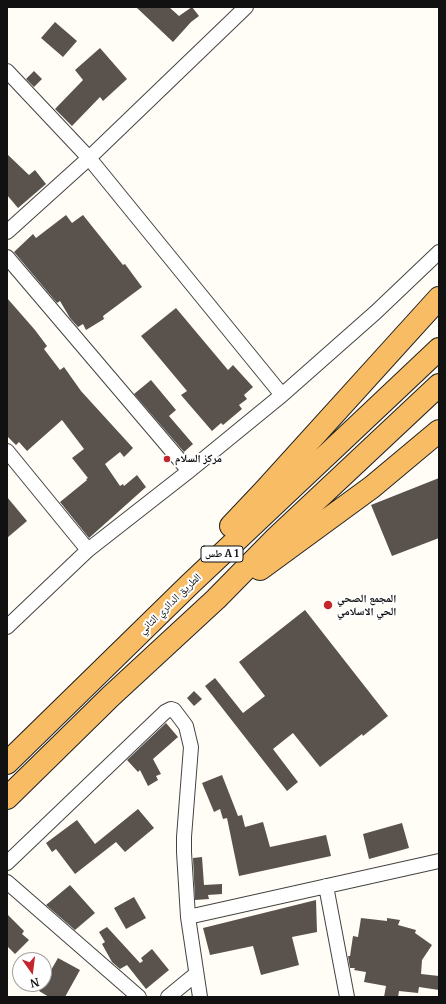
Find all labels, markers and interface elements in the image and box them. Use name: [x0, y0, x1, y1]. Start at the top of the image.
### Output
place label: مركز السلام: [175, 452, 222, 466]
marker: مركز السلام: [162, 454, 172, 464]
road number: طس A 1: [201, 546, 243, 562]
street label: الطريق الدائري الثاني: [136, 571, 204, 637]
place label: المجمع الصحي الحي الاسلامي: [337, 592, 396, 618]
marker: المجمع الصحي الحي الاسلامي: [322, 599, 334, 611]
north arrow: [12, 952, 52, 992]
text: N: [29, 975, 41, 991]

